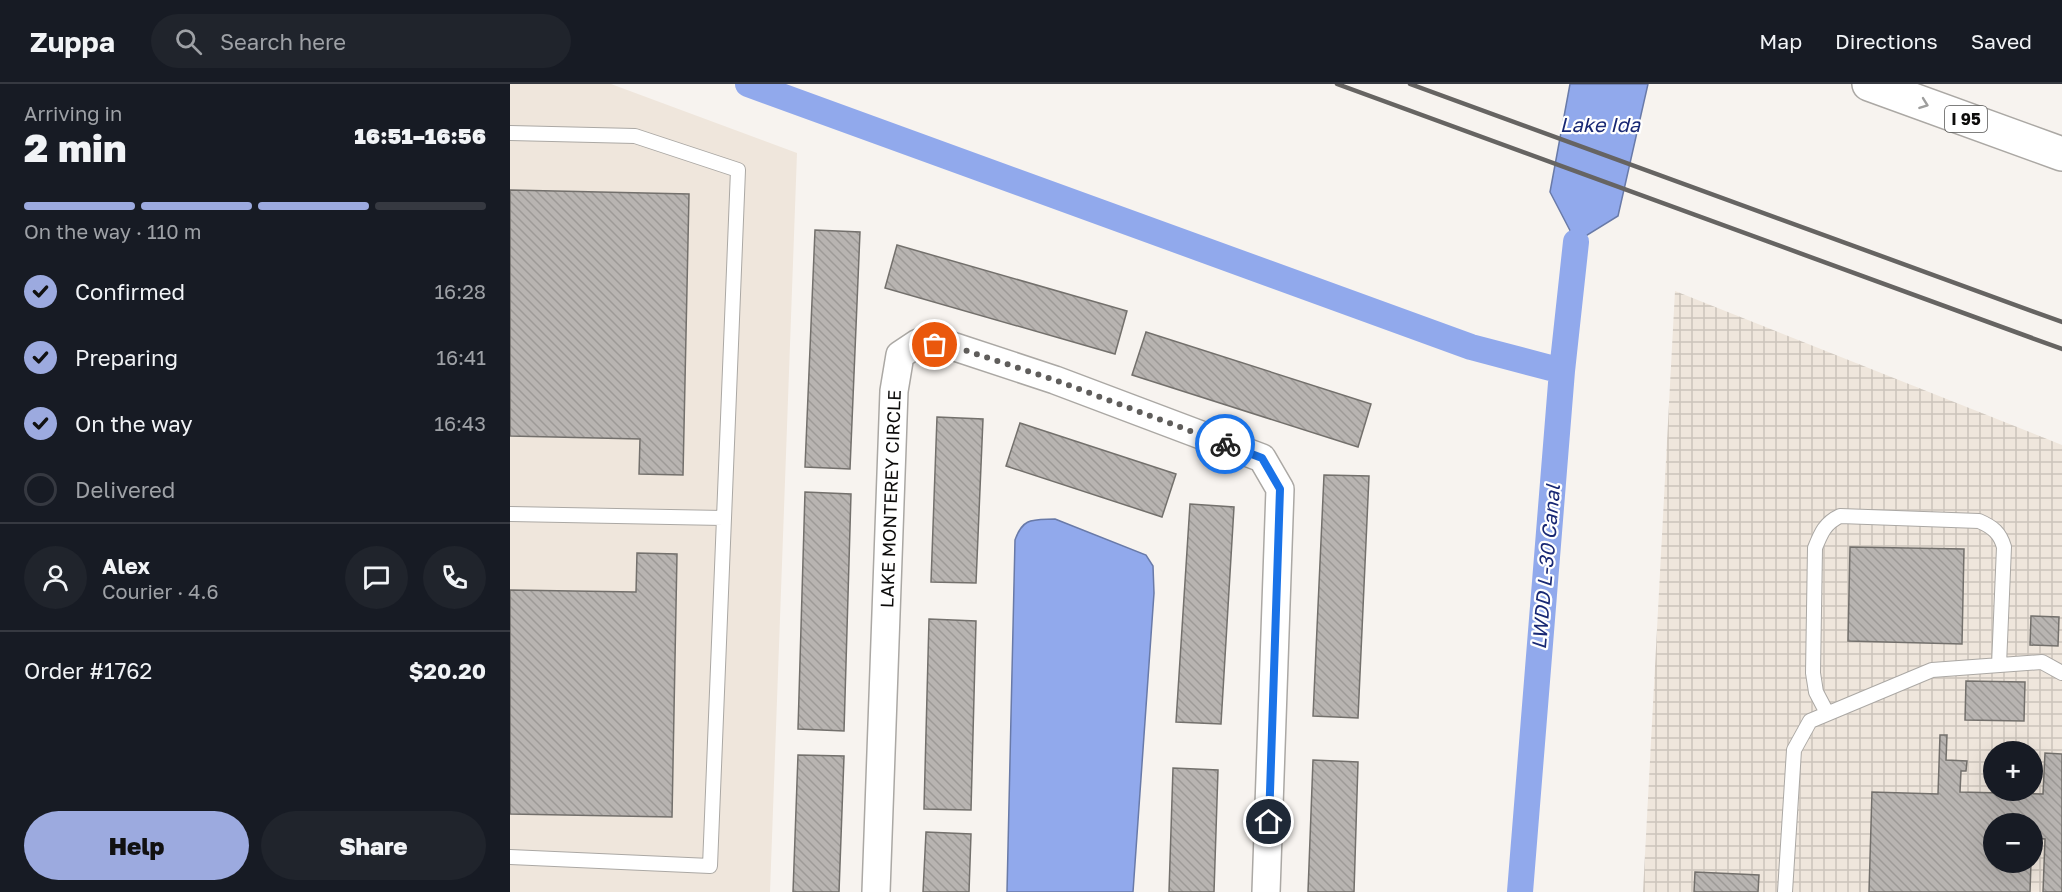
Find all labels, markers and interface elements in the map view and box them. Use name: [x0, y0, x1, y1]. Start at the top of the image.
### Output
search box: [151, 14, 571, 68]
text: Zuppa: [30, 25, 115, 58]
icon: search: [172, 25, 205, 58]
text: Search here: [220, 28, 346, 55]
text: Map: [1759, 28, 1802, 54]
text: Directions: [1835, 28, 1938, 54]
text: Saved: [1971, 28, 2032, 54]
one-way arrow: [1918, 97, 1929, 109]
text: Arriving in: [24, 101, 122, 125]
road number: I 95: [1945, 106, 1987, 132]
water label: Lake Ida: [1560, 112, 1641, 136]
text: 16:51–16:56: [354, 122, 486, 149]
text: 2 min: [24, 124, 127, 171]
text: On the way · 110 m: [24, 219, 201, 243]
icon: check: [24, 275, 57, 308]
text: Confirmed: [75, 278, 185, 305]
text: 16:28: [434, 279, 486, 303]
pin: [909, 319, 960, 370]
icon: bag: [918, 328, 951, 361]
icon: check: [24, 341, 57, 374]
text: Preparing: [75, 344, 178, 371]
text: 16:41: [436, 345, 486, 369]
street label: LAKE MONTEREY CIRCLE: [875, 389, 905, 608]
icon: check: [24, 407, 57, 440]
text: On the way: [75, 410, 193, 437]
text: 16:43: [434, 411, 486, 435]
courier: [1195, 414, 1255, 474]
icon: bike: [1209, 428, 1242, 461]
text: Delivered: [75, 476, 175, 503]
water label: LWDD L-30 Canal: [1526, 483, 1564, 650]
button: person: [24, 546, 87, 609]
button: chat: [345, 546, 408, 609]
button: phone: [423, 546, 486, 609]
text: Alex: [102, 552, 150, 579]
text: Courier · 4.6: [102, 579, 219, 603]
text: Order #1762: [24, 657, 152, 684]
text: $20.20: [409, 657, 486, 684]
map controls: [1983, 741, 2043, 873]
button: +: [1983, 741, 2043, 801]
pin: [1243, 796, 1294, 847]
icon: home: [1252, 805, 1285, 838]
button: Help: [24, 811, 249, 880]
button: Share: [261, 811, 486, 880]
button: −: [1983, 813, 2043, 873]

